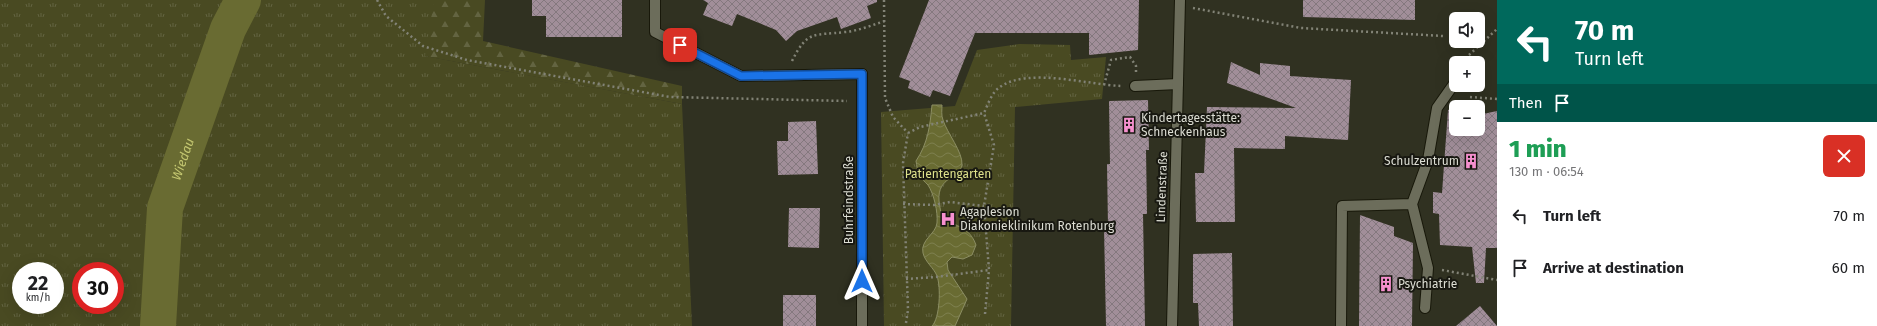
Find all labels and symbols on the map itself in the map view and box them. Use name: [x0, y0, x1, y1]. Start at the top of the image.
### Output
pin: [663, 28, 697, 62]
place label: Kindertagesstätte: Schneckenhaus: [1141, 111, 1240, 139]
building icon: Kindertagesstätte: Schneckenhaus: [1120, 116, 1138, 134]
water label: Wiedau: [168, 136, 197, 182]
street label: Lindenstraße: [1154, 151, 1170, 223]
building icon: Schulzentrum: [1462, 152, 1480, 170]
place label: Schulzentrum: [1384, 154, 1459, 168]
street label: Buhrfeindstraße: [842, 156, 856, 244]
park label: Patientengarten: [905, 167, 991, 181]
place label: Agaplesion Diakonieklinikum Rotenburg: [960, 205, 1115, 233]
hospital icon: Agaplesion Diakonieklinikum Rotenburg: [939, 210, 957, 228]
position arrow: [841, 260, 883, 302]
speed limit sign: 30: [72, 262, 124, 314]
building icon: Psychiatrie: [1377, 275, 1395, 293]
place label: Psychiatrie: [1398, 277, 1457, 291]

